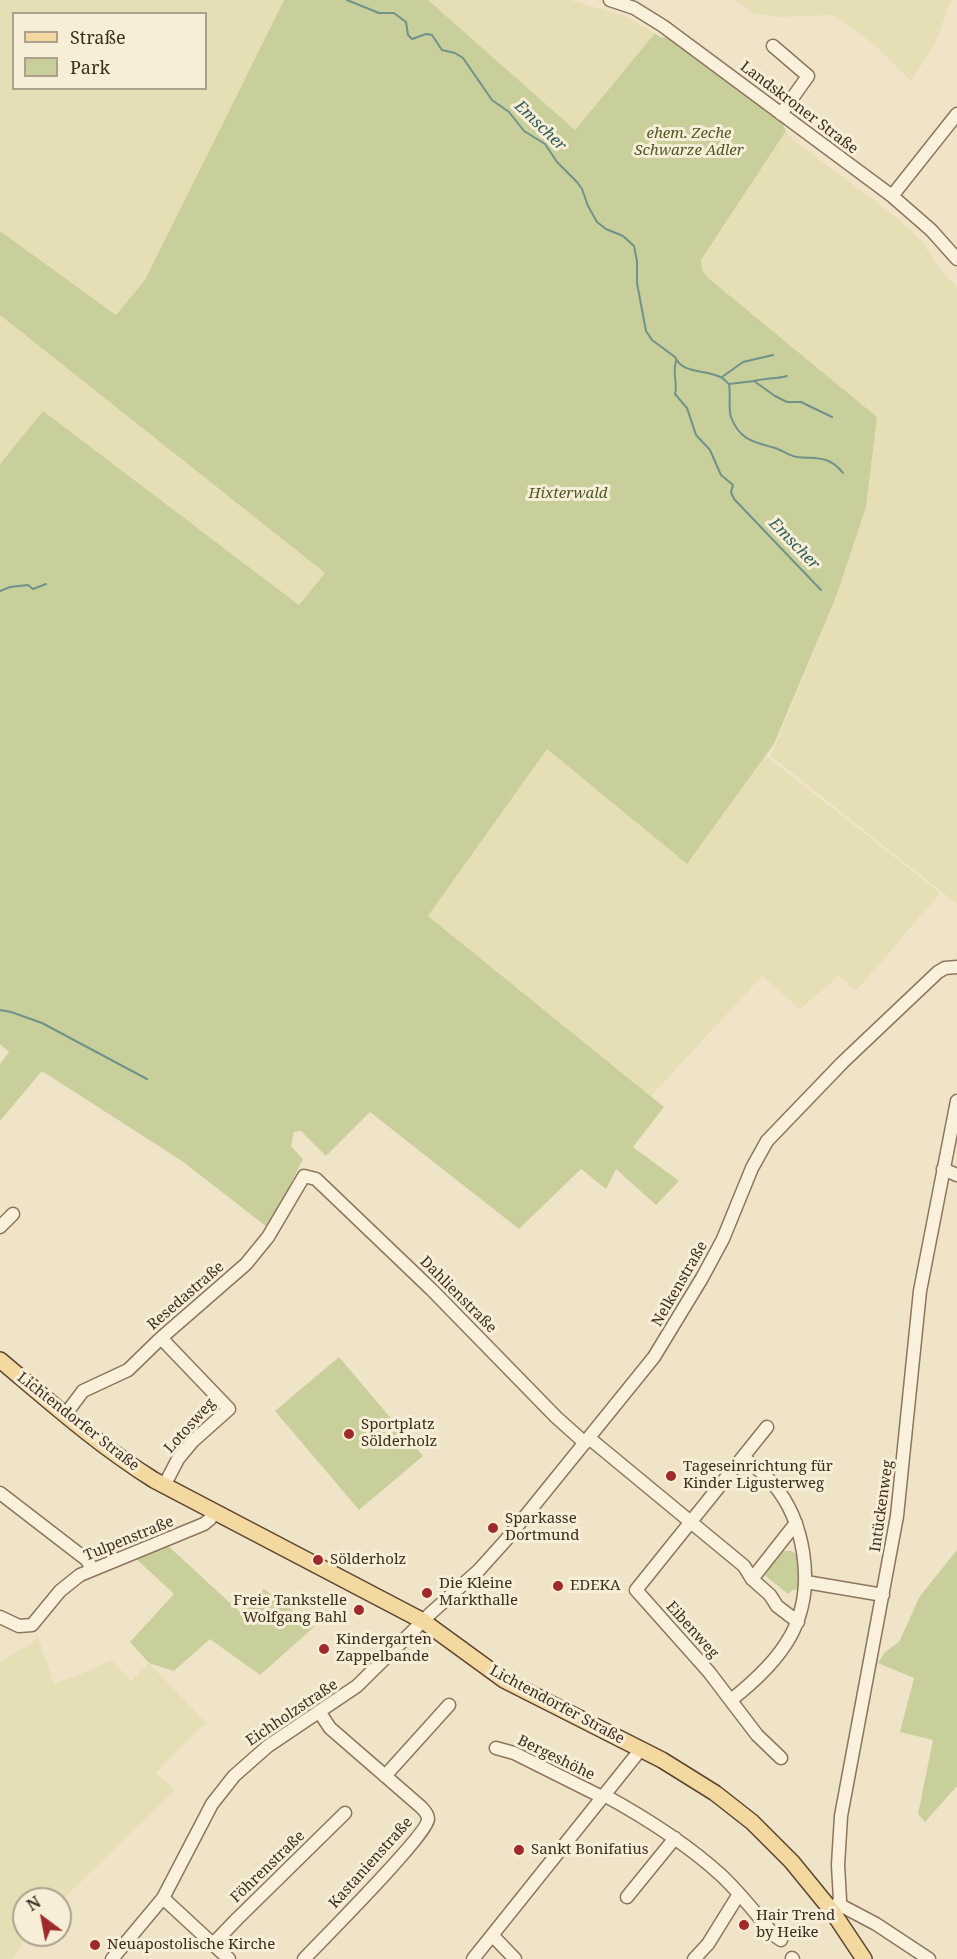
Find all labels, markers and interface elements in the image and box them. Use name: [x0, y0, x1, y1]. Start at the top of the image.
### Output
legend: [12, 12, 207, 90]
text: Straße: [70, 25, 126, 49]
text: Park: [70, 55, 110, 79]
street label: Landskroner Straße: [736, 58, 862, 158]
water label: Emscher: [510, 97, 570, 155]
park label: ehem. Zeche Schwarze Adler: [634, 125, 744, 160]
park label: Hixterwald: [529, 485, 607, 503]
water label: Emscher: [765, 514, 823, 574]
street label: Nelkenstraße: [648, 1238, 712, 1330]
street label: Dahlienstraße: [416, 1253, 500, 1337]
street label: Resedastraße: [144, 1258, 228, 1334]
street label: Lichtendorfer Straße: [13, 1369, 143, 1475]
street label: Lotosweg: [161, 1395, 219, 1457]
place label: Sportplatz Sölderholz: [361, 1416, 437, 1451]
marker: Sportplatz Sölderholz: [342, 1427, 356, 1441]
place label: Tageseinrichtung für Kinder Ligusterweg: [683, 1458, 833, 1493]
street label: Intückenweg: [867, 1459, 897, 1553]
marker: Tageseinrichtung für Kinder Ligusterweg: [664, 1469, 678, 1483]
place label: Sparkasse Dortmund: [505, 1510, 579, 1545]
street label: Tulpenstraße: [81, 1513, 177, 1565]
marker: Sparkasse Dortmund: [486, 1521, 500, 1535]
place label: Sölderholz: [330, 1551, 406, 1569]
marker: Sölderholz: [311, 1553, 325, 1567]
place label: Die Kleine Markthalle: [439, 1575, 518, 1610]
place label: EDEKA: [570, 1577, 621, 1595]
marker: EDEKA: [551, 1579, 565, 1593]
marker: Die Kleine Markthalle: [420, 1586, 434, 1600]
place label: Freie Tankstelle Wolfgang Bahl: [233, 1592, 347, 1627]
street label: Eibenweg: [662, 1598, 722, 1662]
marker: Freie Tankstelle Wolfgang Bahl: [352, 1603, 366, 1617]
place label: Kindergarten Zappelbande: [336, 1631, 432, 1666]
marker: Kindergarten Zappelbande: [317, 1642, 331, 1656]
street label: Lichtendorfer Straße: [487, 1662, 627, 1748]
street label: Eichholzstraße: [243, 1676, 341, 1750]
street label: Bergeshöhe: [515, 1732, 597, 1784]
street label: Kastanienstraße: [325, 1814, 417, 1912]
street label: Föhrenstraße: [227, 1827, 309, 1907]
place label: Sankt Bonifatius: [531, 1841, 649, 1859]
marker: Sankt Bonifatius: [512, 1843, 526, 1857]
north arrow: [12, 1887, 72, 1947]
text: N: [22, 1891, 45, 1916]
place label: Hair Trend by Heike: [756, 1907, 835, 1942]
marker: Hair Trend by Heike: [737, 1918, 751, 1932]
place label: Neuapostolische Kirche: [107, 1936, 275, 1954]
marker: Neuapostolische Kirche: [88, 1938, 102, 1952]

